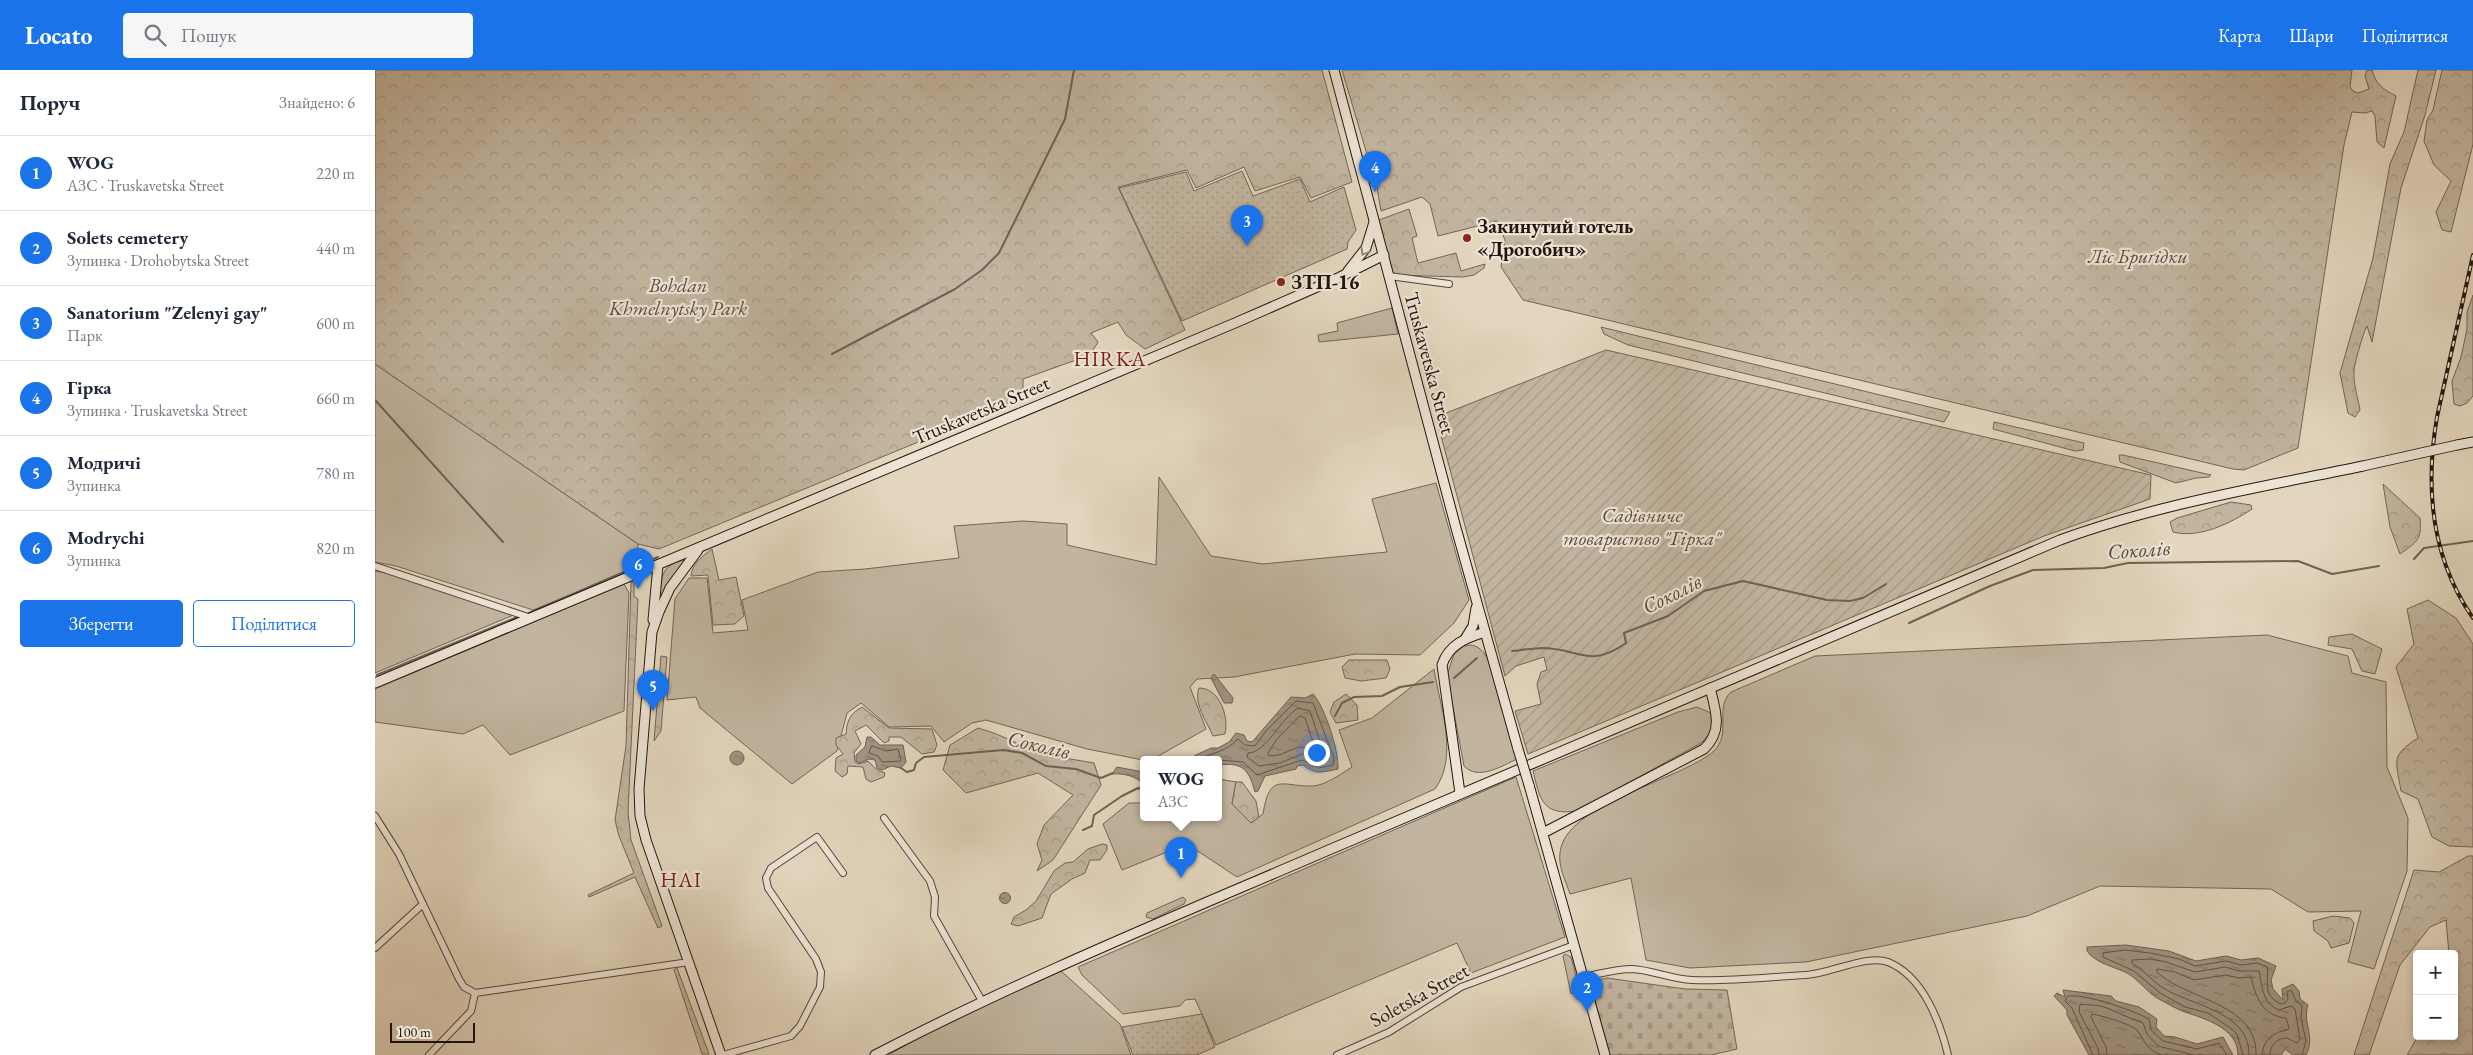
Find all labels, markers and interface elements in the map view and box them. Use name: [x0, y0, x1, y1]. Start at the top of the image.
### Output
search box: [123, 13, 473, 58]
text: Locato: [25, 20, 93, 51]
icon: search: [141, 21, 169, 49]
text: Пошук: [181, 23, 236, 48]
text: Карта: [2218, 24, 2261, 47]
text: Шари: [2289, 24, 2334, 47]
text: Поділитися: [2362, 24, 2448, 47]
text: Поруч: [20, 89, 80, 116]
text: Знайдено: 6: [279, 92, 355, 113]
text: WOG: [67, 150, 114, 175]
pin: 4: [1359, 151, 1391, 192]
text: 1: [32, 163, 40, 184]
text: 220 m: [316, 163, 355, 184]
text: АЗС · Truskavetska Street: [67, 175, 224, 196]
pin: 3: [1231, 205, 1263, 246]
place label: Закинутий готель «Дрогобич»: [1477, 213, 1633, 262]
text: Solets cemetery: [67, 225, 188, 250]
marker: Закинутий готель «Дрогобич»: [1461, 232, 1473, 244]
text: 2: [32, 238, 40, 259]
text: 440 m: [316, 238, 355, 259]
park label: Ліс Бриґідки: [2087, 243, 2188, 269]
one-way arrow: [1360, 246, 1370, 255]
text: Зупинка · Drohobytska Street: [67, 250, 249, 271]
place label: ЗТП-16: [1291, 269, 1360, 295]
park label: Bohdan Khmelnytsky Park: [608, 272, 747, 321]
marker: ЗТП-16: [1275, 276, 1287, 288]
street label: Truskavetska Street: [1399, 289, 1462, 438]
text: Sanatorium "Zelenyi gay": [67, 300, 268, 325]
text: 3: [32, 313, 40, 334]
text: 600 m: [316, 313, 355, 334]
text: Парк: [67, 325, 103, 346]
district label: HIRKA: [1074, 345, 1146, 372]
street label: Truskavetska Street: [909, 369, 1054, 451]
text: Гірка: [67, 375, 112, 400]
text: 4: [32, 388, 40, 409]
text: 660 m: [316, 388, 355, 409]
text: Зупинка · Truskavetska Street: [67, 400, 247, 421]
text: Модричі: [67, 450, 141, 475]
text: 5: [32, 463, 40, 484]
text: 780 m: [316, 463, 355, 484]
text: Зупинка: [67, 475, 121, 496]
park label: Садівниче товариство "Гірка": [1563, 502, 1723, 551]
text: Modrychi: [67, 525, 145, 550]
water label: Соколів: [2106, 534, 2171, 565]
text: 6: [32, 538, 40, 559]
text: 820 m: [316, 538, 355, 559]
pin: 6: [622, 548, 654, 589]
text: Зупинка: [67, 550, 121, 571]
water label: Соколів: [1637, 567, 1706, 620]
button: Зберегти: [20, 600, 183, 647]
button: Поділитися: [193, 600, 355, 647]
pin: 5: [637, 670, 669, 711]
water label: Соколів: [1005, 724, 1073, 765]
your location: [1304, 740, 1330, 766]
popup: [1140, 756, 1222, 821]
text: WOG: [1157, 766, 1205, 791]
text: АЗС: [1157, 791, 1188, 812]
pin: 1: [1165, 837, 1197, 878]
district label: HAI: [660, 866, 702, 893]
map controls: [2413, 950, 2458, 1040]
button: +: [2413, 950, 2458, 995]
street label: Soletska Street: [1365, 957, 1474, 1033]
pin: 2: [1571, 971, 1603, 1012]
button: −: [2413, 995, 2458, 1040]
scale bar: [390, 1020, 475, 1043]
text: 100 m: [397, 1023, 431, 1041]

